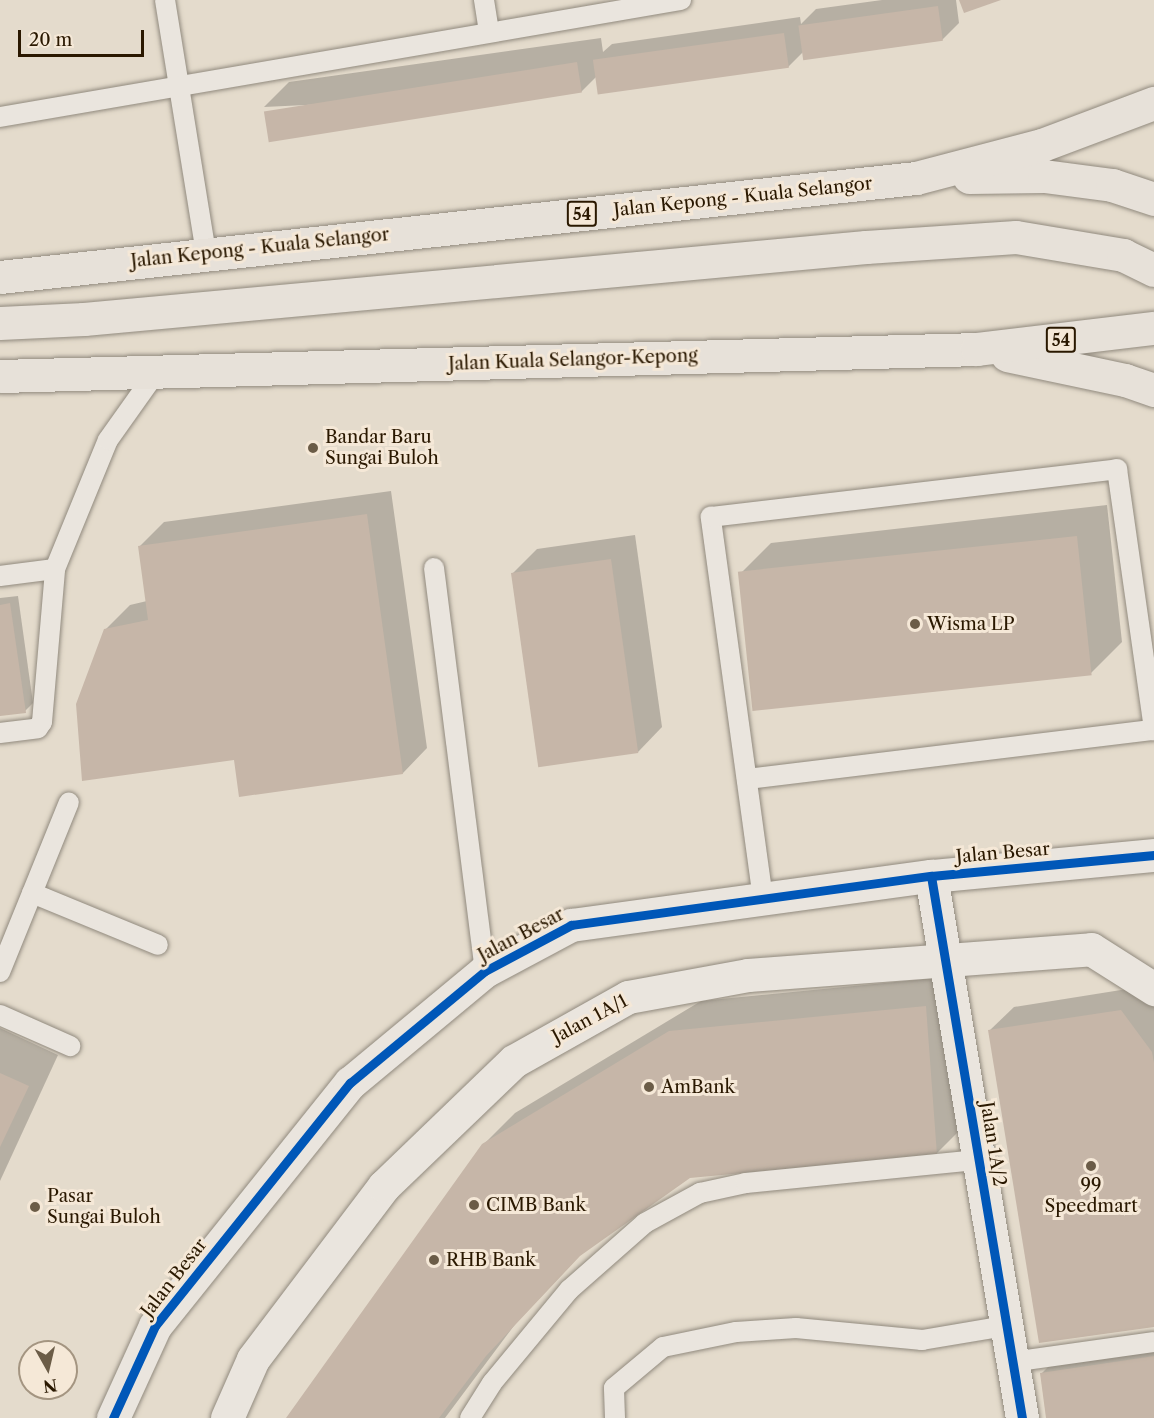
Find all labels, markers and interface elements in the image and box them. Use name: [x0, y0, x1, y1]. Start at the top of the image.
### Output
scale bar: [21, 18, 147, 56]
text: 20 m: [29, 29, 72, 51]
street label: Jalan Kepong - Kuala Selangor: [613, 173, 873, 221]
road number: 54: [566, 201, 598, 227]
street label: Jalan Kepong - Kuala Selangor: [130, 224, 390, 272]
road number: 54: [1044, 327, 1078, 353]
street label: Jalan Kuala Selangor-Kepong: [448, 345, 698, 375]
place label: Bandar Baru Sungai Buloh: [325, 427, 439, 470]
marker: Bandar Baru Sungai Buloh: [306, 441, 320, 455]
place label: Wisma LP: [927, 613, 1015, 635]
marker: Wisma LP: [908, 617, 922, 631]
street label: Jalan Besar: [955, 838, 1051, 868]
street label: Jalan Besar: [474, 903, 568, 967]
street label: Jalan 1A/1: [549, 990, 631, 1048]
place label: AmBank: [661, 1076, 735, 1098]
marker: AmBank: [642, 1080, 656, 1094]
street label: Jalan 1A/2: [976, 1100, 1010, 1188]
marker: 99 Speedmart: [1084, 1159, 1098, 1173]
place label: 99 Speedmart: [1044, 1175, 1138, 1218]
place label: Pasar Sungai Buloh: [47, 1186, 161, 1228]
place label: CIMB Bank: [486, 1194, 586, 1216]
marker: CIMB Bank: [467, 1198, 481, 1212]
marker: Pasar Sungai Buloh: [28, 1200, 42, 1214]
street label: Jalan Besar: [137, 1234, 211, 1322]
place label: RHB Bank: [446, 1249, 536, 1271]
marker: RHB Bank: [427, 1253, 441, 1267]
north arrow: [18, 1340, 78, 1400]
text: N: [42, 1375, 59, 1397]

